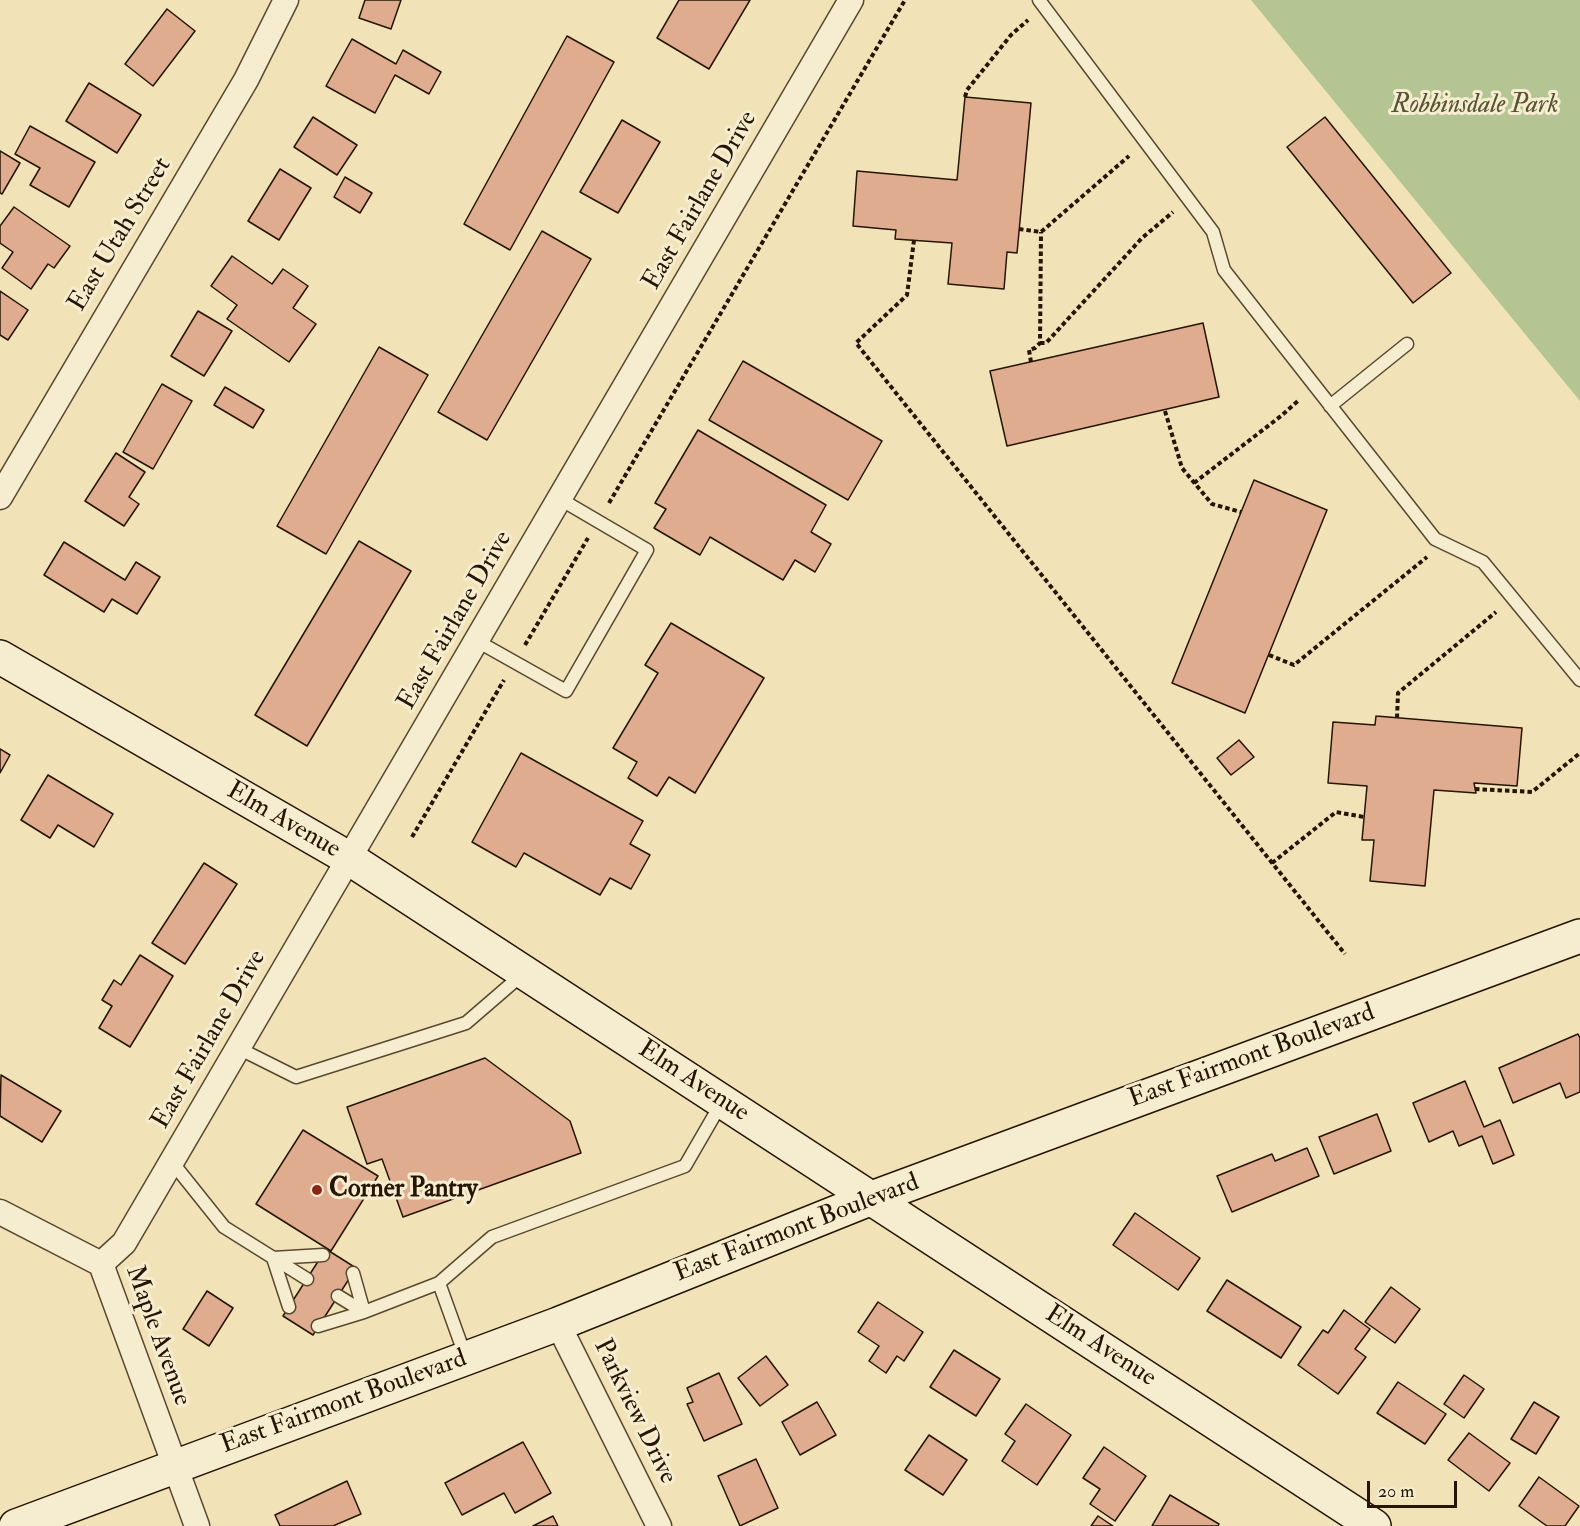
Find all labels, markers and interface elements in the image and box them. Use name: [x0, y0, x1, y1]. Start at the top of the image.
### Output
park label: Robbinsdale Park: [1391, 90, 1559, 122]
street label: East Fairlane Drive: [637, 106, 765, 296]
street label: East Utah Street: [63, 152, 179, 318]
street label: East Fairlane Drive: [392, 526, 520, 716]
street label: Elm Avenue: [221, 776, 345, 866]
street label: East Fairlane Drive: [146, 945, 274, 1135]
street label: East Fairmont Boulevard: [1125, 998, 1379, 1116]
street label: Elm Avenue: [632, 1035, 754, 1129]
street label: East Fairmont Boulevard: [670, 1168, 924, 1290]
place label: Corner Pantry: [329, 1174, 478, 1206]
marker: Corner Pantry: [310, 1183, 324, 1197]
street label: Maple Avenue: [117, 1262, 197, 1410]
street label: Elm Avenue: [1039, 1300, 1161, 1394]
street label: Parkview Drive: [586, 1335, 682, 1489]
street label: East Fairmont Boulevard: [217, 1344, 471, 1462]
scale bar: [1370, 1469, 1460, 1507]
text: 20 m: [1378, 1480, 1414, 1503]

